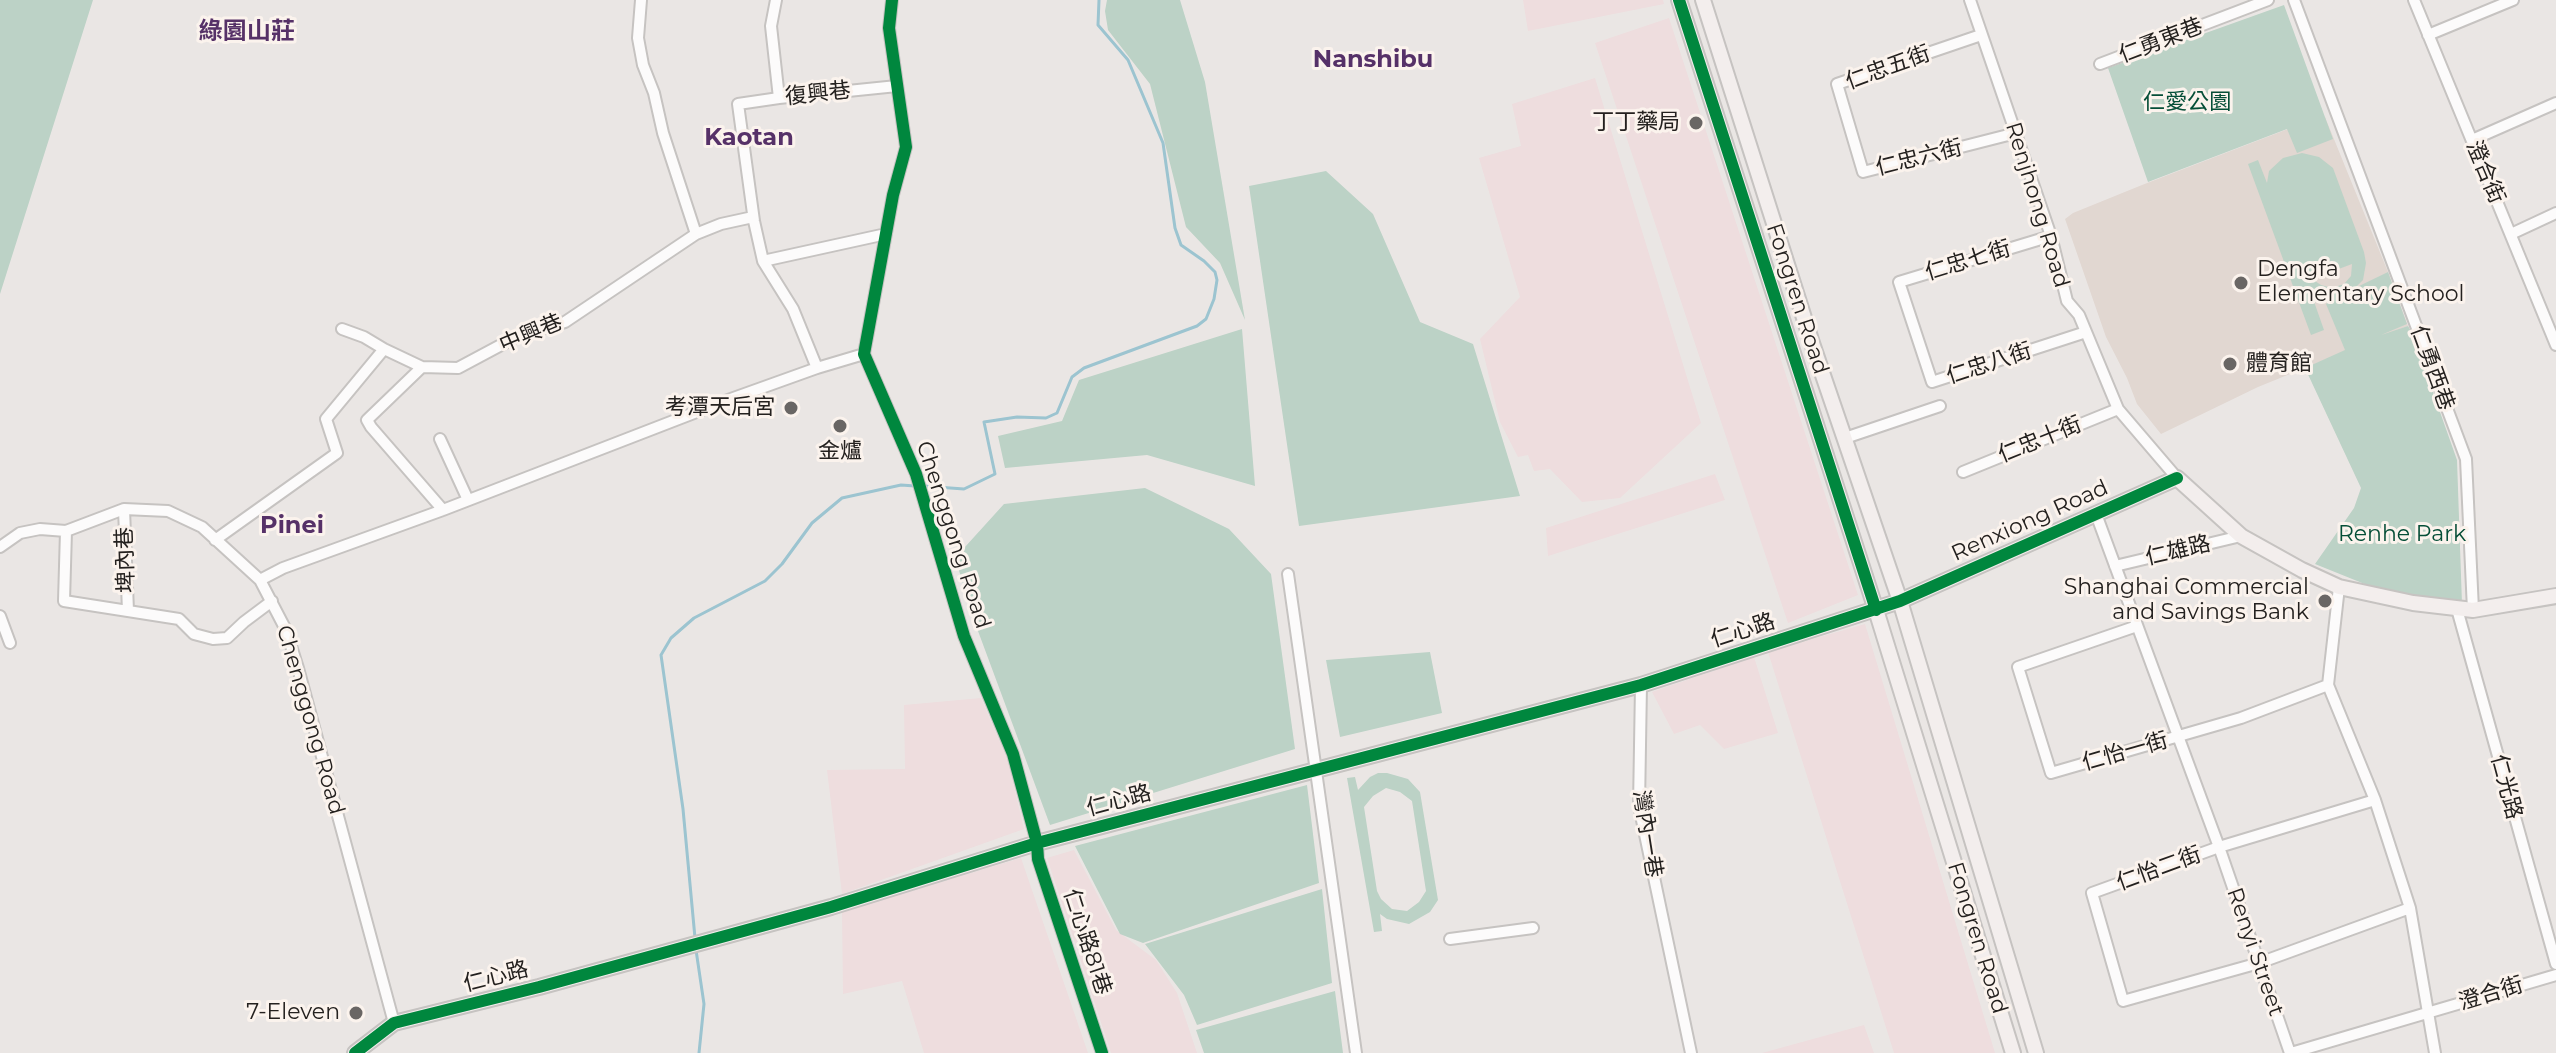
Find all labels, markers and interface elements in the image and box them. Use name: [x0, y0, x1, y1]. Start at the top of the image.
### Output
street label: 仁勇東巷: [2115, 13, 2207, 69]
district label: 綠園山莊: [199, 18, 295, 46]
street label: 仁忠五街: [1842, 41, 1934, 95]
district label: Nanshibu: [1313, 46, 1433, 74]
street label: 復興巷: [784, 77, 852, 111]
park label: 仁愛公園: [2143, 90, 2231, 116]
place label: 丁丁藥局: [1592, 110, 1680, 136]
marker: 丁丁藥局: [1687, 114, 1705, 132]
street label: Renjhong Road: [1999, 119, 2075, 291]
district label: Kaotan: [704, 124, 794, 152]
street label: 仁忠六街: [1873, 135, 1965, 181]
street label: 澄合街: [2460, 136, 2510, 208]
street label: Fongren Road: [1760, 220, 1834, 378]
street label: 仁忠七街: [1922, 236, 2014, 286]
place label: Dengfa Elementary School: [2257, 257, 2464, 308]
marker: Dengfa Elementary School: [2232, 274, 2250, 292]
street label: 中興巷: [495, 309, 567, 359]
street label: 仁勇西巷: [2405, 322, 2459, 414]
street label: 仁忠八街: [1943, 338, 2035, 390]
place label: 體育館: [2246, 351, 2312, 377]
marker: 體育館: [2221, 355, 2239, 373]
place label: 考潭天后宮: [665, 395, 775, 421]
marker: 考潭天后宮: [782, 399, 800, 417]
street label: 仁忠十街: [1994, 411, 2086, 469]
marker: 金爐: [831, 417, 849, 435]
street label: Chenggong Road: [910, 438, 996, 632]
place label: 金爐: [818, 439, 862, 465]
street label: Renxiong Road: [1948, 475, 2112, 567]
district label: Pinei: [260, 512, 324, 540]
park label: Renhe Park: [2338, 522, 2466, 548]
street label: 埤內巷: [112, 527, 140, 593]
street label: 仁雄路: [2143, 531, 2213, 571]
place label: Shanghai Commercial and Savings Bank: [2064, 575, 2309, 626]
marker: Shanghai Commercial and Savings Bank: [2316, 592, 2334, 610]
street label: 仁心路: [1708, 608, 1778, 654]
street label: Chenggong Road: [270, 622, 350, 818]
street label: 仁怡一街: [2079, 727, 2171, 777]
street label: 仁光路: [2485, 752, 2527, 822]
street label: 仁心路: [1084, 780, 1154, 822]
street label: 灣內一巷: [1627, 788, 1667, 880]
street label: 仁怡二街: [2113, 842, 2205, 896]
street label: Fongren Road: [1941, 859, 2013, 1017]
street label: Renyi Street: [2221, 884, 2289, 1020]
street label: 仁心路81巷: [1057, 886, 1117, 998]
street label: 仁心路: [461, 956, 531, 998]
street label: 澄合街: [2456, 972, 2526, 1016]
place label: 7-Eleven: [246, 1000, 340, 1026]
marker: 7-Eleven: [347, 1004, 365, 1022]

